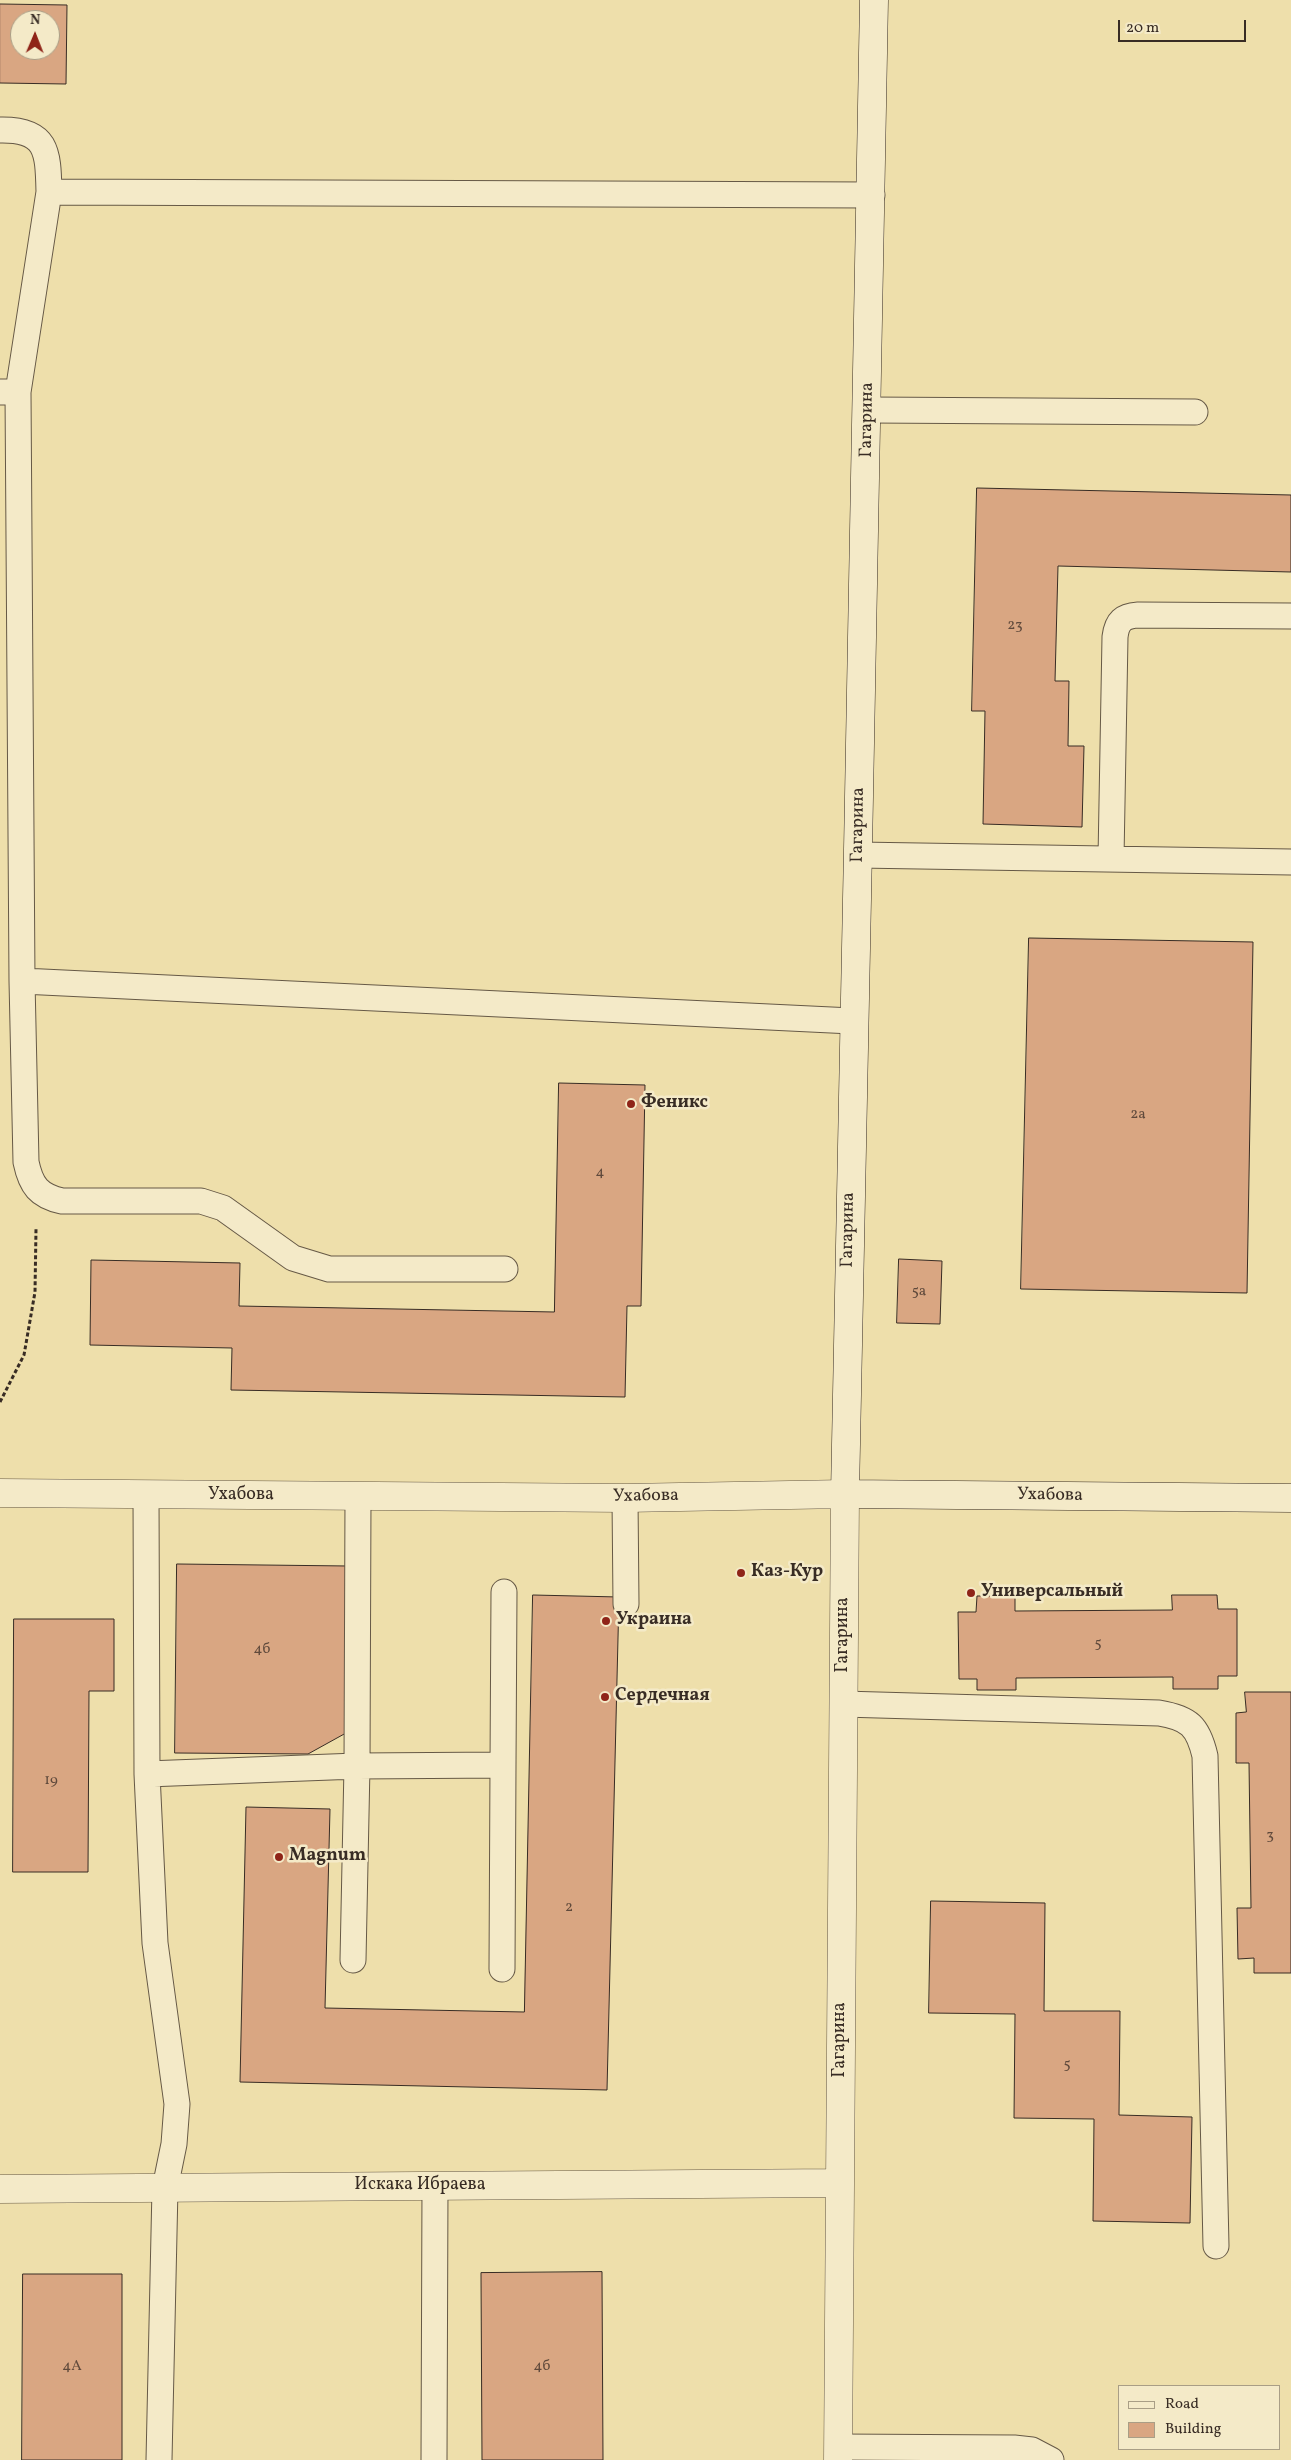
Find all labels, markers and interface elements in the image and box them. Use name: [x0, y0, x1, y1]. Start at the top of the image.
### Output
north arrow: [10, 10, 60, 60]
scale bar: [1121, 10, 1248, 42]
text: N: [30, 11, 40, 30]
text: 20 m: [1126, 18, 1159, 39]
street label: Гагарина: [857, 382, 879, 458]
house number: 23: [1007, 617, 1023, 635]
street label: Гагарина: [848, 787, 870, 863]
place label: Феникс: [641, 1093, 708, 1115]
marker: Феникс: [625, 1098, 637, 1110]
house number: 2а: [1130, 1106, 1146, 1124]
house number: 4: [596, 1164, 604, 1182]
street label: Гагарина: [838, 1192, 860, 1268]
house number: 5а: [912, 1283, 926, 1301]
street label: Ухабова: [208, 1485, 274, 1507]
street label: Ухабова: [1017, 1485, 1083, 1507]
street label: Ухабова: [613, 1486, 679, 1508]
place label: Каз-Кур: [751, 1562, 823, 1584]
marker: Каз-Кур: [735, 1567, 747, 1579]
place label: Универсальный: [981, 1582, 1123, 1604]
marker: Универсальный: [965, 1587, 977, 1599]
street label: Гагарина: [833, 1597, 855, 1673]
place label: Украина: [616, 1610, 692, 1632]
marker: Украина: [600, 1615, 612, 1627]
house number: 5: [1094, 1635, 1102, 1653]
house number: 4б: [254, 1641, 270, 1659]
place label: Сердечная: [615, 1686, 710, 1708]
marker: Сердечная: [599, 1691, 611, 1703]
house number: 19: [44, 1772, 58, 1790]
house number: 3: [1266, 1827, 1274, 1845]
place label: Magnum: [289, 1846, 366, 1868]
marker: Magnum: [273, 1851, 285, 1863]
house number: 2: [565, 1899, 573, 1917]
street label: Гагарина: [830, 2002, 852, 2078]
house number: 5: [1063, 2056, 1071, 2074]
street label: Искака Ибраева: [354, 2175, 486, 2197]
house number: 4А: [62, 2358, 82, 2376]
house number: 4б: [534, 2358, 550, 2376]
legend: [1118, 2385, 1281, 2450]
text: Road: [1165, 2394, 1199, 2415]
text: Building: [1165, 2419, 1221, 2440]

